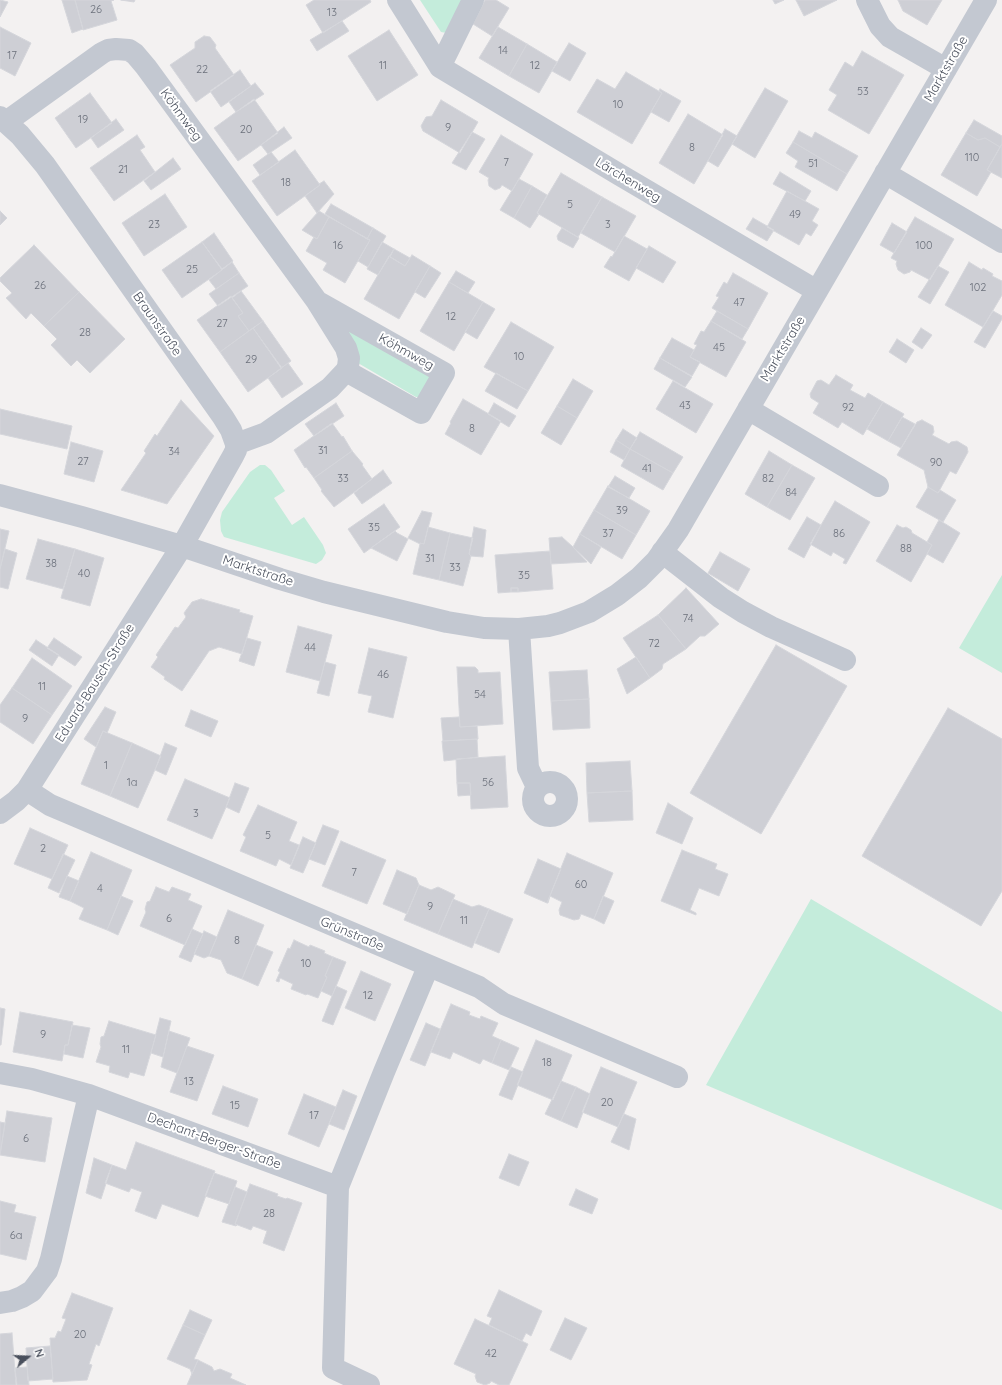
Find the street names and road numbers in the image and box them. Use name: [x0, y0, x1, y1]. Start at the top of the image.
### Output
street label: Marktstraße: [921, 33, 971, 105]
street label: Köhmweg: [157, 86, 205, 144]
street label: Lärchenweg: [592, 154, 664, 206]
street label: Braunstraße: [129, 289, 185, 359]
street label: Marktstraße: [757, 313, 809, 385]
street label: Köhmweg: [376, 330, 436, 374]
street label: Marktstraße: [221, 552, 295, 590]
street label: Eduard-Bausch-Straße: [52, 621, 138, 745]
street label: Grünstraße: [318, 914, 386, 954]
street label: Dechant-Berger-Straße: [145, 1110, 283, 1172]

